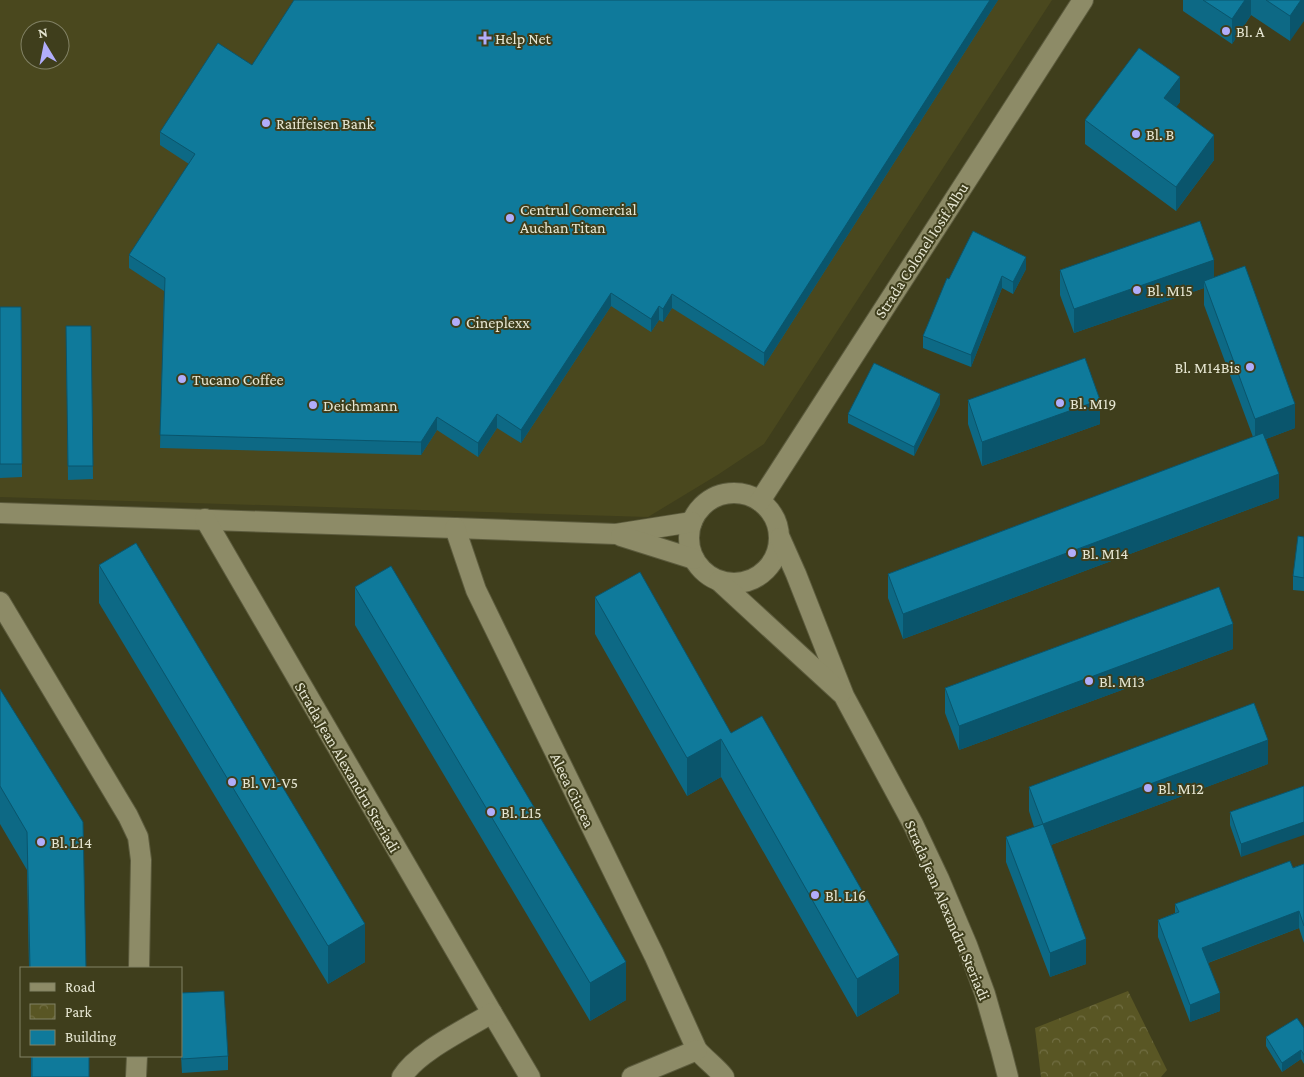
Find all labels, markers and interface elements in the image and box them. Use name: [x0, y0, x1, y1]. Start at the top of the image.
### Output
north arrow: [20, 20, 70, 70]
text: N: [37, 23, 49, 41]
place label: Bl. A: [1236, 23, 1266, 40]
marker: Bl. A: [1220, 25, 1232, 37]
place label: Help Net: [495, 30, 552, 48]
marker: Help Net: [479, 32, 491, 44]
place label: Raiffeisen Bank: [276, 115, 375, 132]
marker: Raiffeisen Bank: [260, 117, 272, 129]
place label: Bl. B: [1146, 126, 1175, 143]
marker: Bl. B: [1130, 128, 1142, 140]
street label: Strada Colonel Iosif Albu: [871, 179, 972, 321]
place label: Centrul Comercial Auchan Titan: [520, 201, 637, 236]
marker: Centrul Comercial Auchan Titan: [504, 212, 516, 224]
place label: Bl. M15: [1147, 282, 1193, 299]
marker: Bl. M15: [1131, 284, 1143, 296]
place label: Cineplexx: [466, 314, 530, 332]
marker: Cineplexx: [450, 316, 462, 328]
place label: Bl. M14Bis: [1174, 359, 1240, 376]
marker: Bl. M14Bis: [1244, 361, 1256, 373]
place label: Tucano Coffee: [192, 371, 283, 388]
marker: Tucano Coffee: [176, 373, 188, 385]
place label: Bl. M19: [1070, 395, 1116, 412]
place label: Deichmann: [323, 397, 398, 414]
marker: Bl. M19: [1054, 397, 1066, 409]
marker: Deichmann: [307, 399, 319, 411]
place label: Bl. M14: [1082, 545, 1128, 562]
marker: Bl. M14: [1066, 547, 1078, 559]
place label: Bl. M13: [1099, 673, 1145, 690]
marker: Bl. M13: [1083, 675, 1095, 687]
street label: Strada Jean Alexandru Steriadi: [291, 679, 403, 856]
street label: Aleea Ciucea: [547, 750, 598, 831]
place label: Bl. V1-V5: [242, 774, 298, 791]
marker: Bl. V1-V5: [226, 776, 238, 788]
place label: Bl. M12: [1158, 780, 1204, 797]
marker: Bl. M12: [1142, 782, 1154, 794]
place label: Bl. L15: [501, 804, 541, 821]
marker: Bl. L15: [485, 806, 497, 818]
street label: Strada Jean Alexandru Steriadi: [901, 818, 993, 1003]
place label: Bl. L14: [51, 834, 92, 851]
marker: Bl. L14: [35, 836, 47, 848]
place label: Bl. L16: [825, 887, 866, 904]
marker: Bl. L16: [809, 889, 821, 901]
legend: [20, 967, 182, 1057]
text: Road: [65, 979, 96, 995]
text: Park: [65, 1004, 92, 1020]
text: Building: [65, 1029, 116, 1046]

